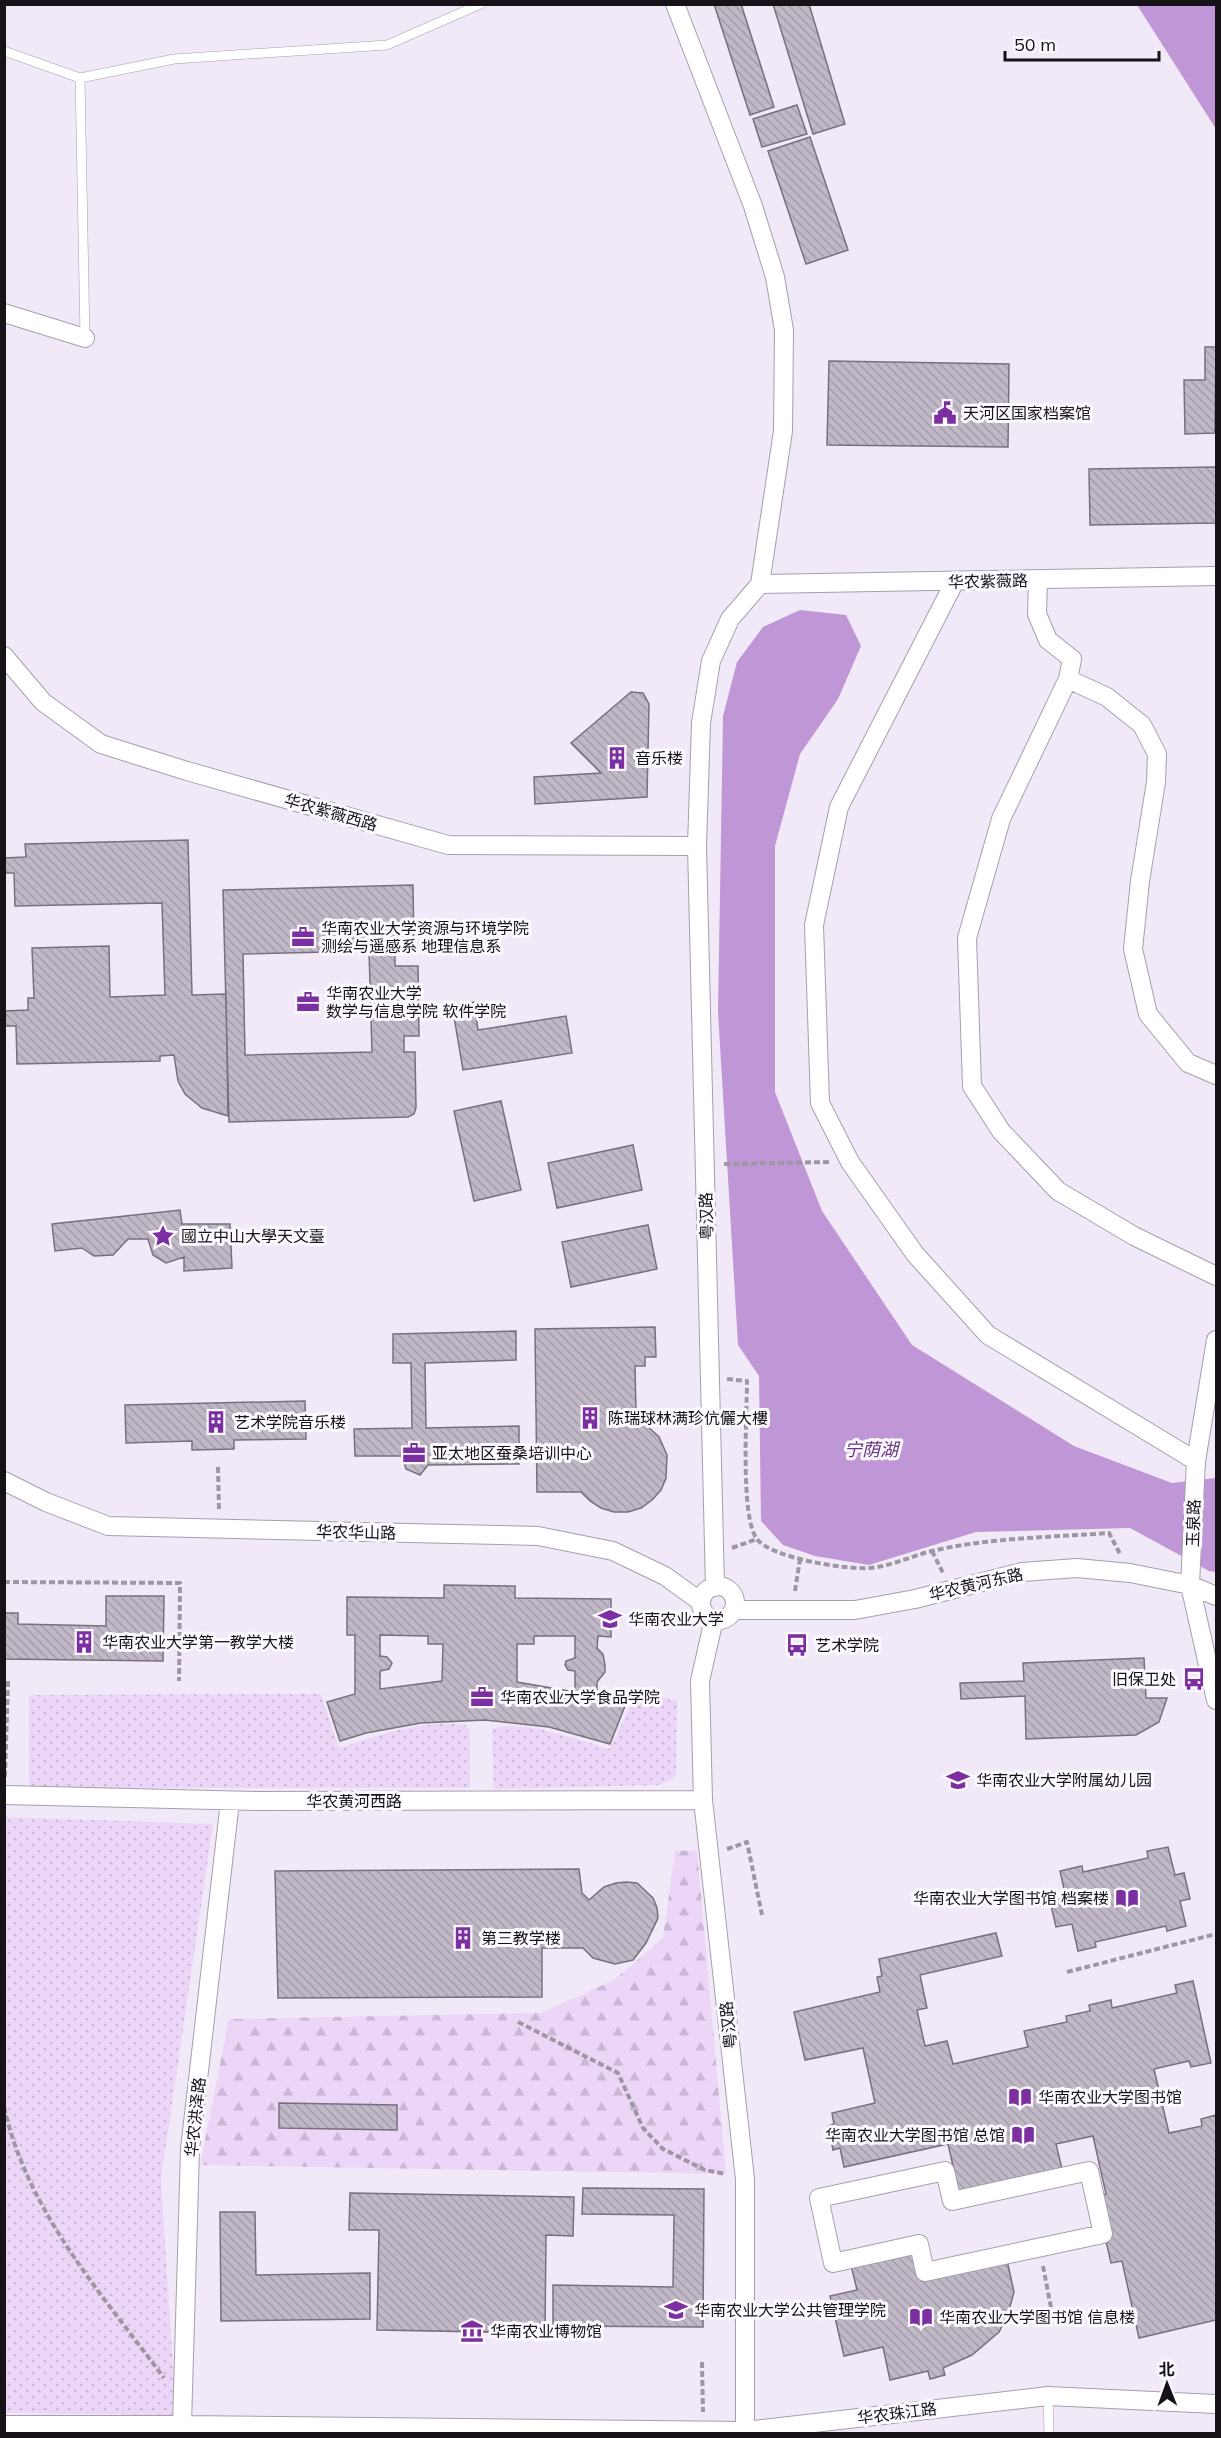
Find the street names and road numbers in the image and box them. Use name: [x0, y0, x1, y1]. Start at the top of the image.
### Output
street label: 华农紫薇路: [948, 570, 1028, 592]
street label: 华农紫薇西路: [282, 789, 380, 835]
street label: 粤汉路: [696, 1192, 716, 1240]
street label: 玉泉路: [1182, 1499, 1204, 1547]
street label: 华农华山路: [316, 1521, 396, 1543]
street label: 华农黄河东路: [927, 1563, 1025, 1605]
street label: 华农黄河西路: [306, 1791, 402, 1811]
street label: 粤汉路: [716, 2000, 740, 2050]
street label: 华农洪泽路: [181, 2076, 209, 2158]
street label: 华农珠江路: [856, 2398, 938, 2428]

